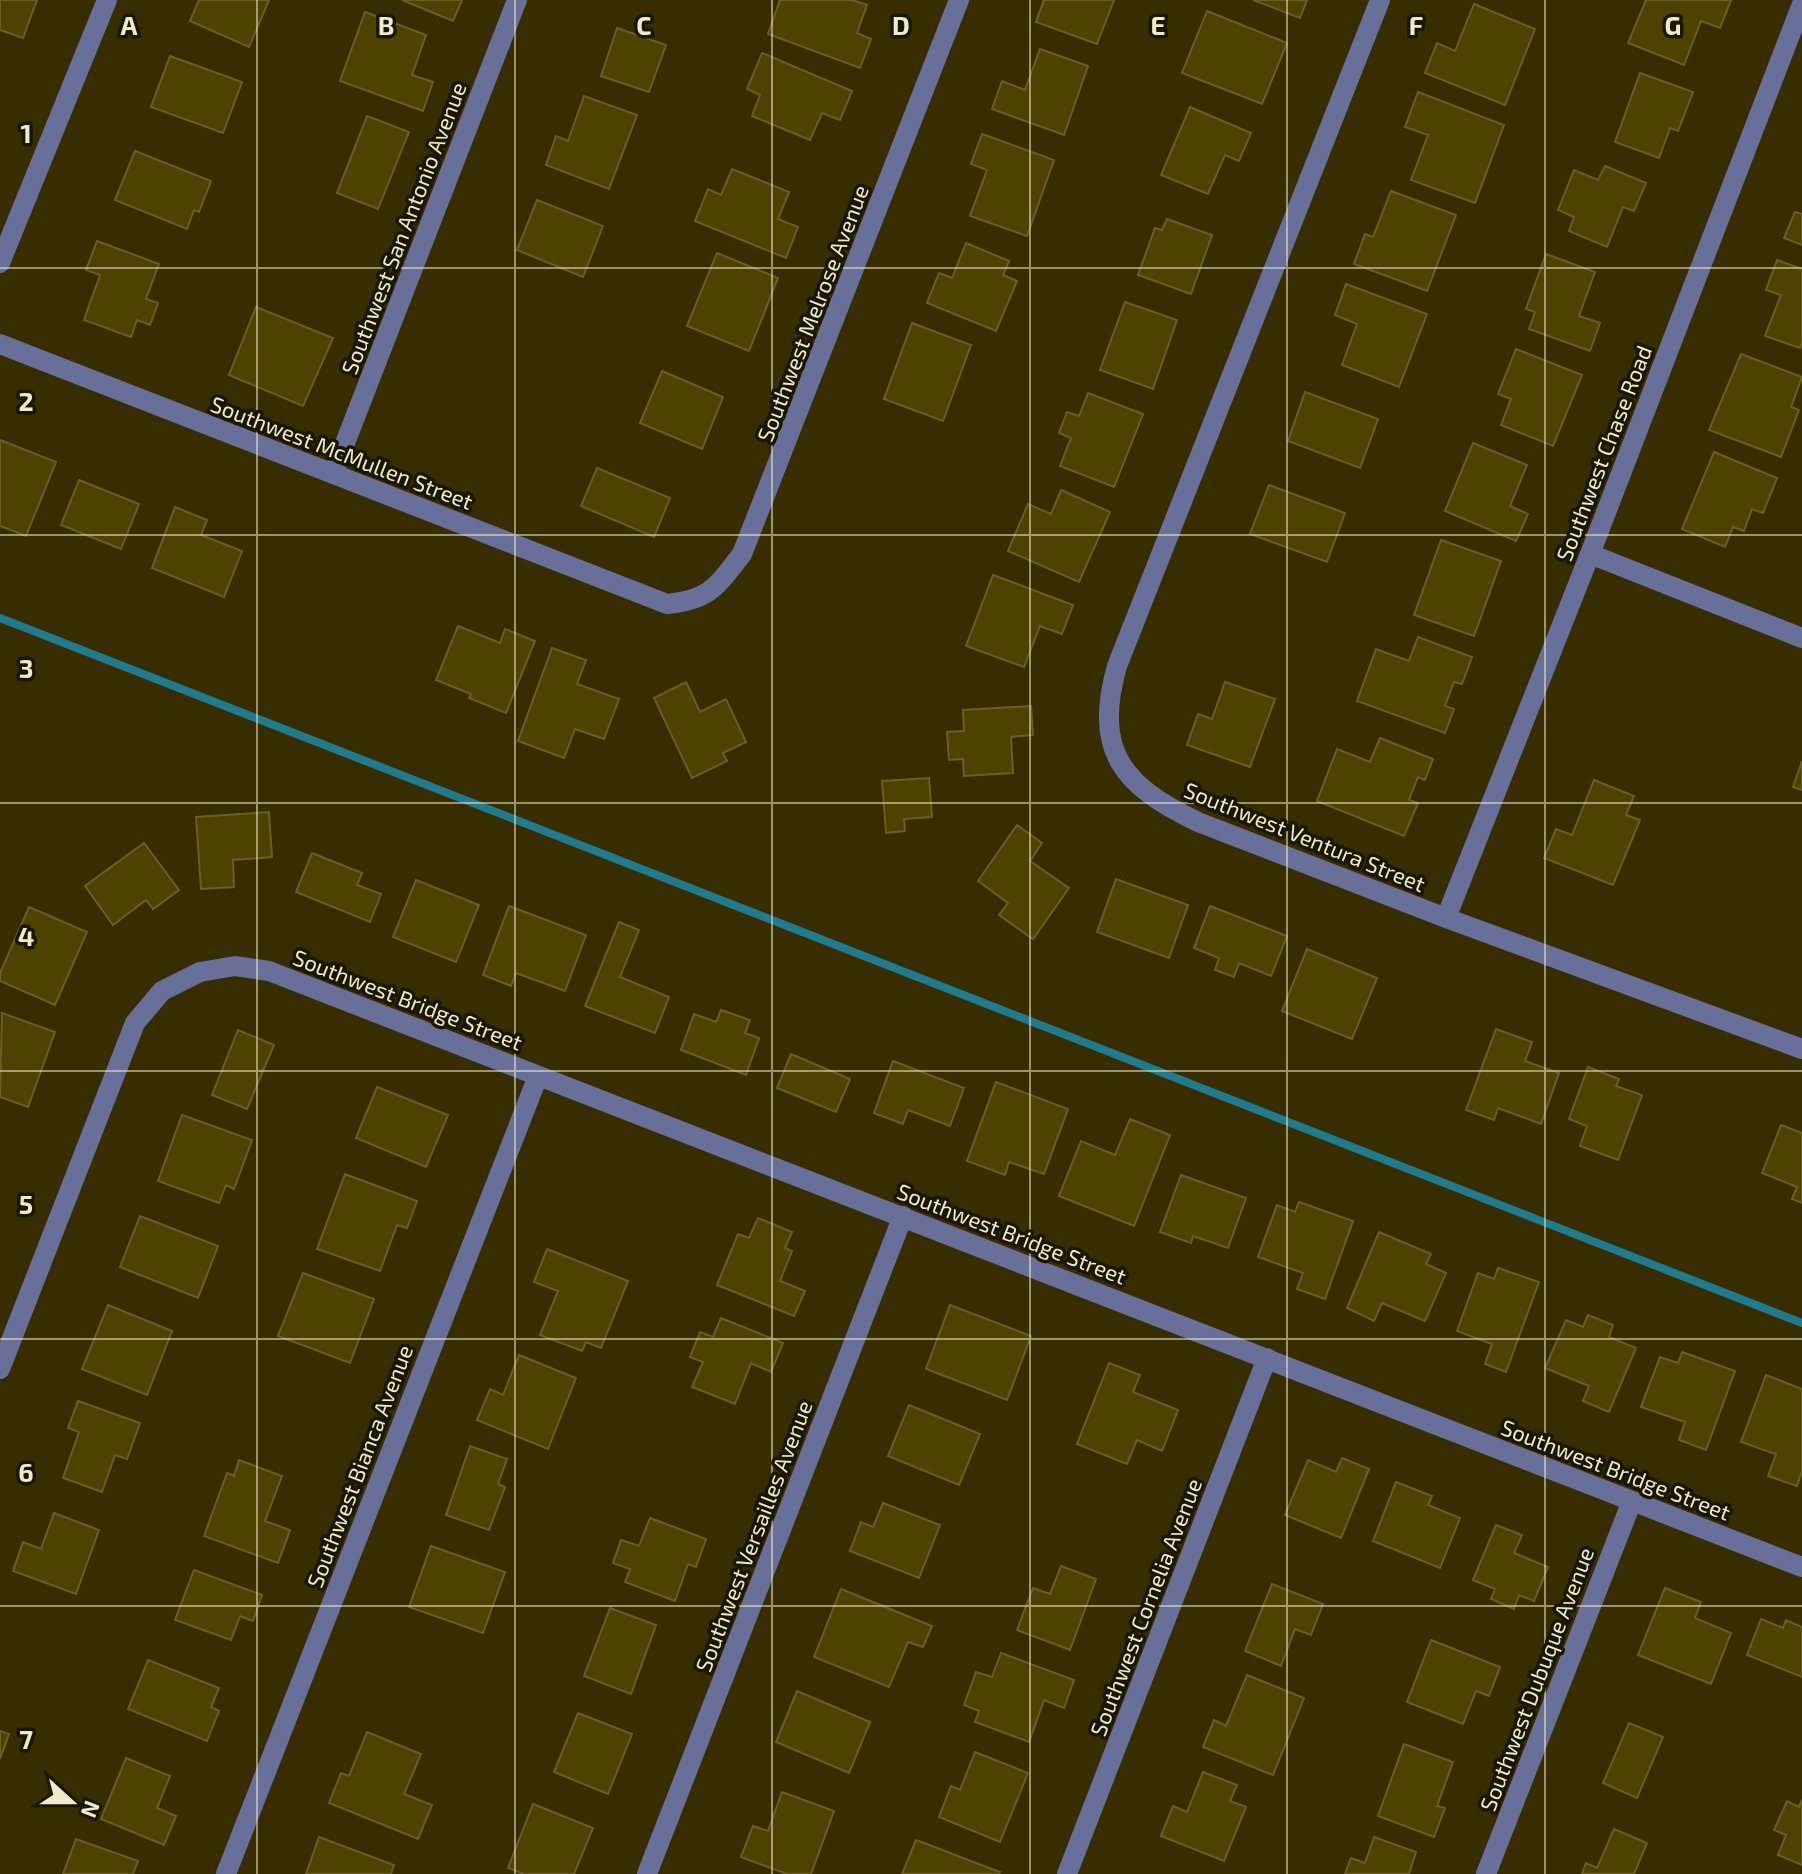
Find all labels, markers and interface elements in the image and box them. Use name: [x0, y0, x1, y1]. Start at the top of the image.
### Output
text: A: [121, 9, 138, 40]
text: B: [378, 9, 394, 40]
text: C: [636, 9, 652, 40]
text: D: [892, 9, 910, 40]
text: E: [1150, 9, 1166, 40]
text: F: [1409, 9, 1423, 40]
text: G: [1665, 9, 1681, 40]
street label: Southwest San Antonio Avenue: [335, 78, 471, 378]
text: 1: [20, 117, 32, 148]
street label: Southwest Melrose Avenue: [751, 181, 873, 445]
street label: Southwest Chase Road: [1550, 342, 1656, 564]
text: 2: [18, 385, 34, 416]
street label: Southwest McMullen Street: [207, 390, 477, 514]
text: 3: [19, 652, 33, 683]
street label: Southwest Ventura Street: [1181, 776, 1429, 896]
text: 4: [18, 920, 34, 951]
street label: Southwest Bridge Street: [290, 943, 526, 1055]
street label: Southwest Bridge Street: [894, 1177, 1130, 1289]
text: 5: [19, 1188, 33, 1219]
street label: Southwest Bianca Avenue: [301, 1341, 417, 1591]
street label: Southwest Versailles Avenue: [689, 1397, 817, 1675]
street label: Southwest Bridge Street: [1498, 1413, 1734, 1525]
text: 6: [18, 1456, 34, 1487]
street label: Southwest Cornelia Avenue: [1084, 1475, 1206, 1739]
street label: Southwest Dubuque Avenue: [1474, 1544, 1598, 1814]
text: 7: [19, 1723, 33, 1754]
north arrow: [32, 1762, 112, 1842]
text: N: [77, 1797, 107, 1822]

